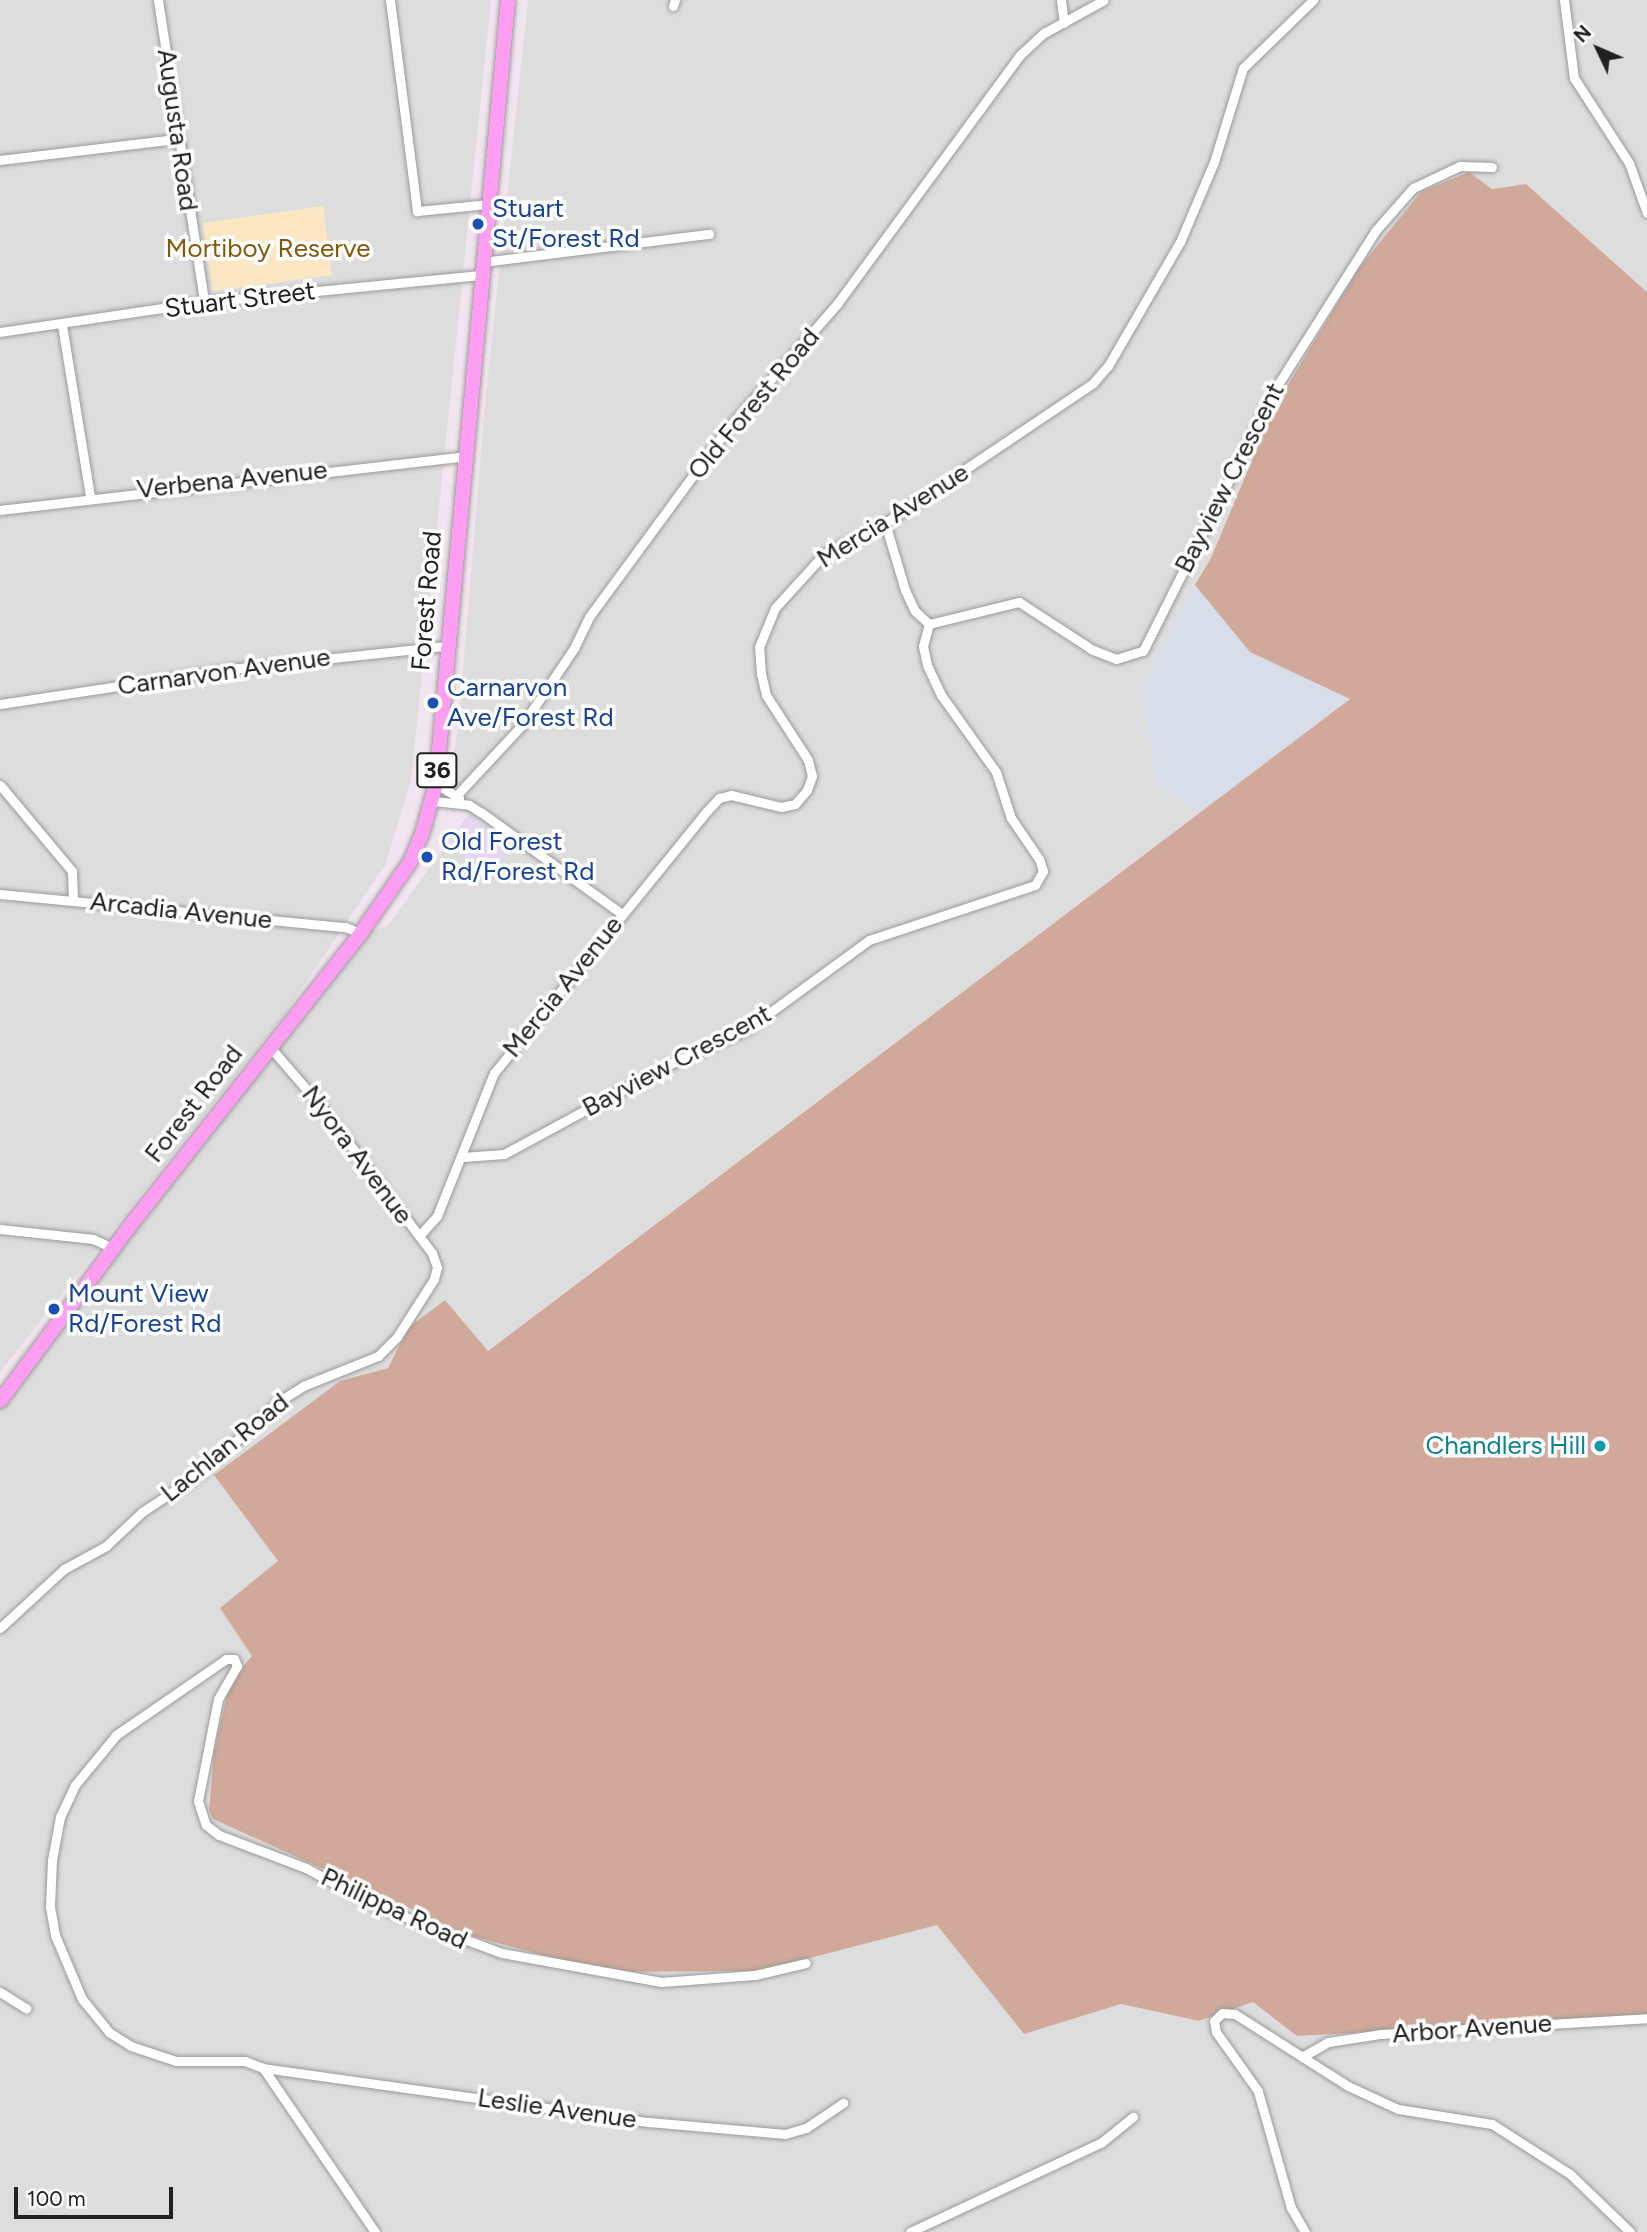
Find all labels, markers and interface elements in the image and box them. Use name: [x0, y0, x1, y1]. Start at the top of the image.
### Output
north arrow: [1563, 14, 1633, 84]
text: N: [1569, 21, 1596, 47]
street label: Augusta Road: [150, 47, 204, 213]
place label: Stuart St/Forest Rd: [492, 193, 640, 255]
marker: Stuart St/Forest Rd: [470, 216, 486, 232]
park label: Mortiboy Reserve: [166, 233, 370, 265]
street label: Stuart Street: [163, 275, 317, 325]
street label: Old Forest Road: [682, 322, 826, 486]
street label: Bayview Crescent: [1169, 378, 1291, 578]
street label: Verbena Avenue: [135, 454, 329, 506]
street label: Mercia Avenue: [812, 457, 974, 575]
street label: Forest Road: [405, 530, 449, 672]
street label: Carnarvon Avenue: [116, 642, 332, 702]
place label: Carnarvon Ave/Forest Rd: [447, 672, 614, 734]
marker: Carnarvon Ave/Forest Rd: [425, 695, 441, 711]
road number: 36: [416, 750, 458, 790]
place label: Old Forest Rd/Forest Rd: [441, 826, 595, 888]
marker: Old Forest Rd/Forest Rd: [419, 849, 435, 865]
street label: Arcadia Avenue: [89, 886, 273, 936]
street label: Mercia Avenue: [497, 910, 629, 1064]
street label: Bayview Crescent: [577, 998, 777, 1124]
street label: Forest Road: [139, 1039, 249, 1169]
street label: Nyora Avenue: [295, 1080, 419, 1230]
place label: Mount View Rd/Forest Rd: [68, 1278, 222, 1340]
marker: Mount View Rd/Forest Rd: [46, 1301, 62, 1317]
street label: Lachlan Road: [155, 1387, 295, 1509]
place label: Chandlers Hill: [1426, 1430, 1586, 1462]
marker: Chandlers Hill: [1592, 1438, 1608, 1454]
street label: Philippa Road: [316, 1862, 472, 1956]
street label: Arbor Avenue: [1391, 2008, 1553, 2050]
street label: Leslie Avenue: [476, 2082, 638, 2136]
scale bar: [18, 2172, 177, 2216]
text: 100 m: [27, 2186, 86, 2211]

